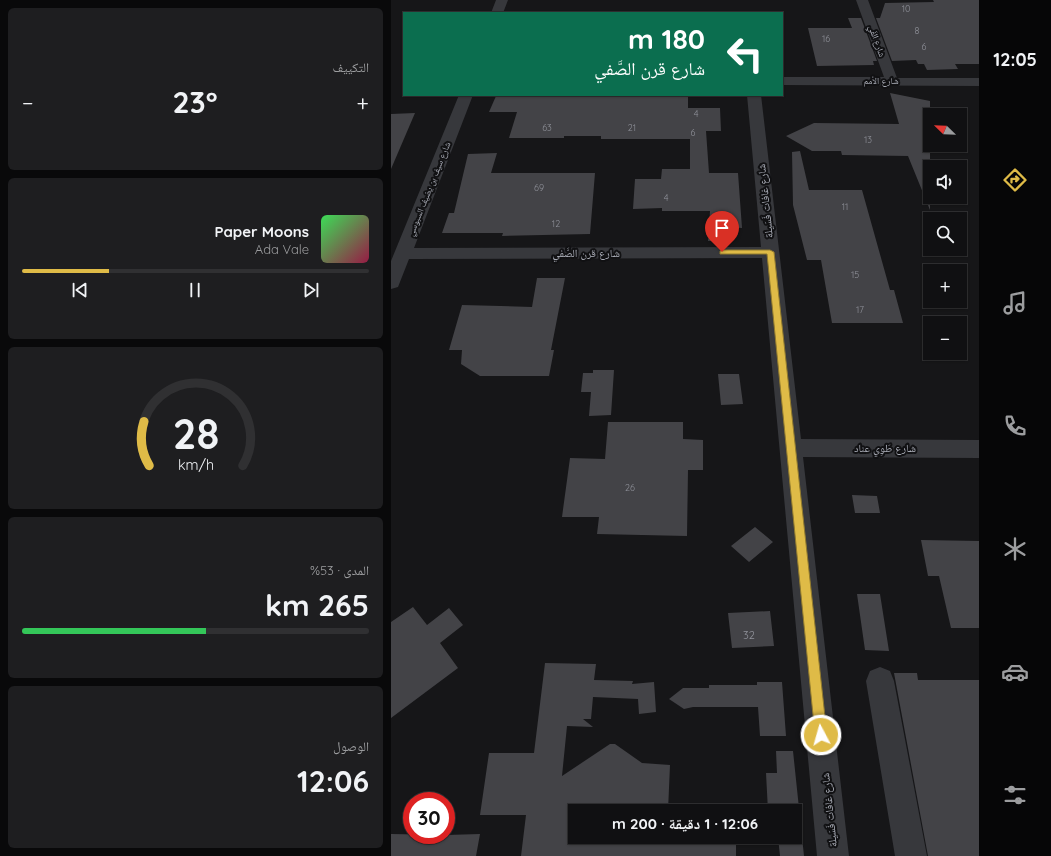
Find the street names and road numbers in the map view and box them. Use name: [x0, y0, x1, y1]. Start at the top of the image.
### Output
street label: شارع الفَي: [864, 23, 888, 59]
street label: شارع الأمم: [863, 75, 899, 87]
street label: شارع سيف بن يضيف السبوسي: [405, 140, 455, 238]
street label: شارع غافات فَسَيلة: [754, 163, 776, 239]
street label: شارع قرن الصَّفي: [552, 246, 620, 262]
street label: شارع طَوِي عناد: [854, 441, 916, 457]
street label: شارع غافات فَسَيلة: [818, 772, 840, 848]

